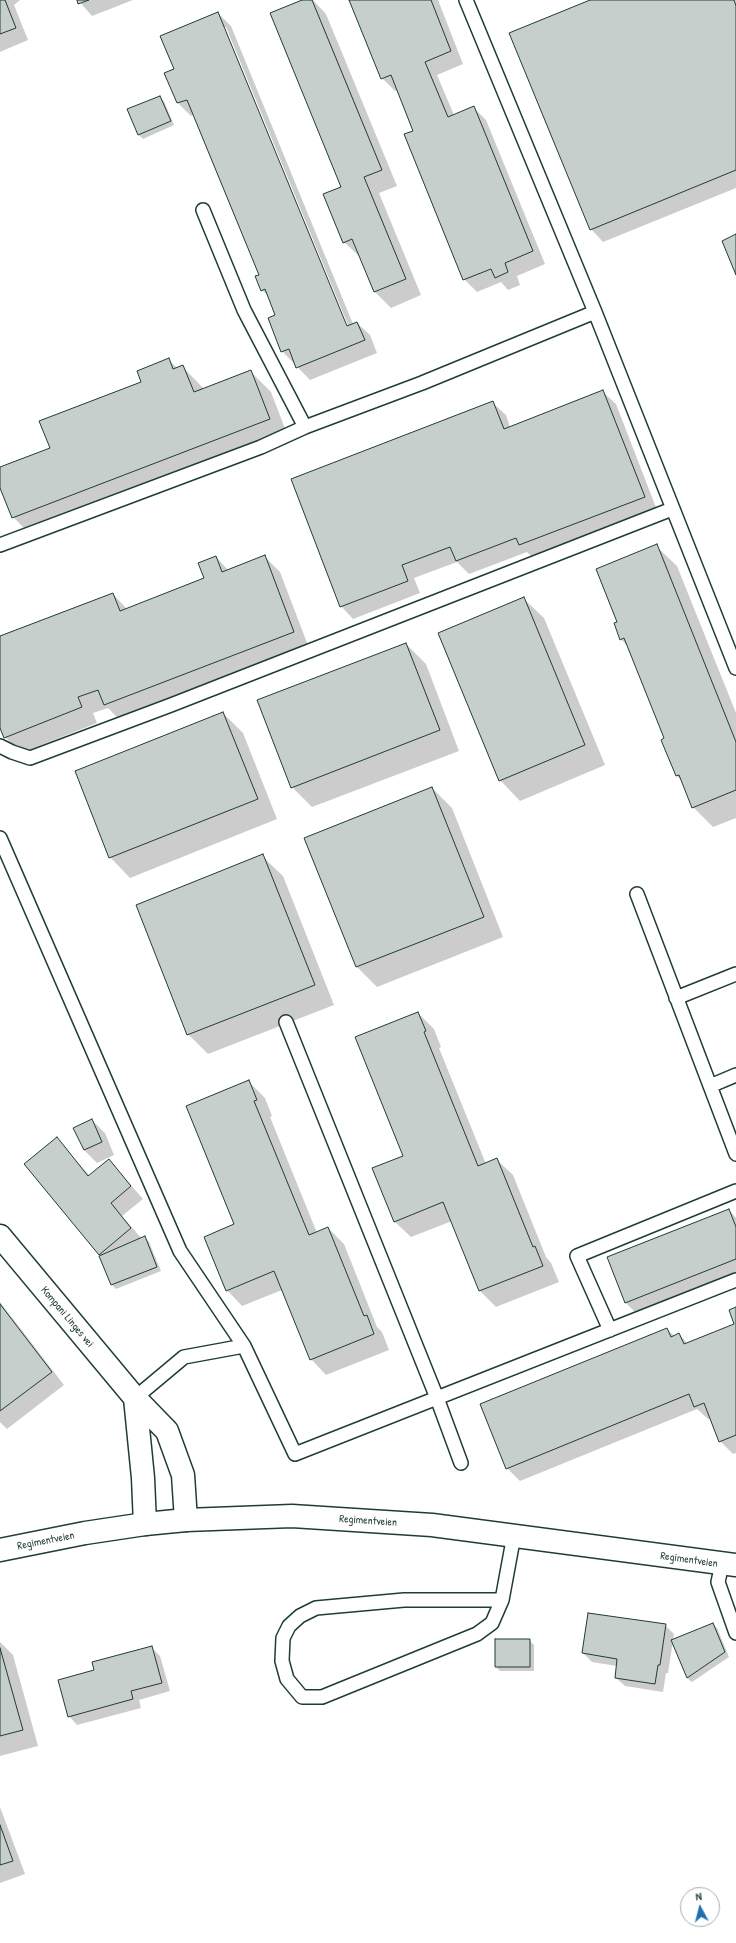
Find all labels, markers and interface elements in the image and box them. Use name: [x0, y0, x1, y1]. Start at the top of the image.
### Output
street label: Kompani Linges vei: [38, 1284, 96, 1350]
street label: Regimentveien: [339, 1512, 397, 1530]
street label: Regimentveien: [16, 1529, 76, 1553]
street label: Regimentveien: [659, 1549, 719, 1571]
north arrow: [680, 1887, 720, 1927]
text: N: [695, 1889, 702, 1903]

